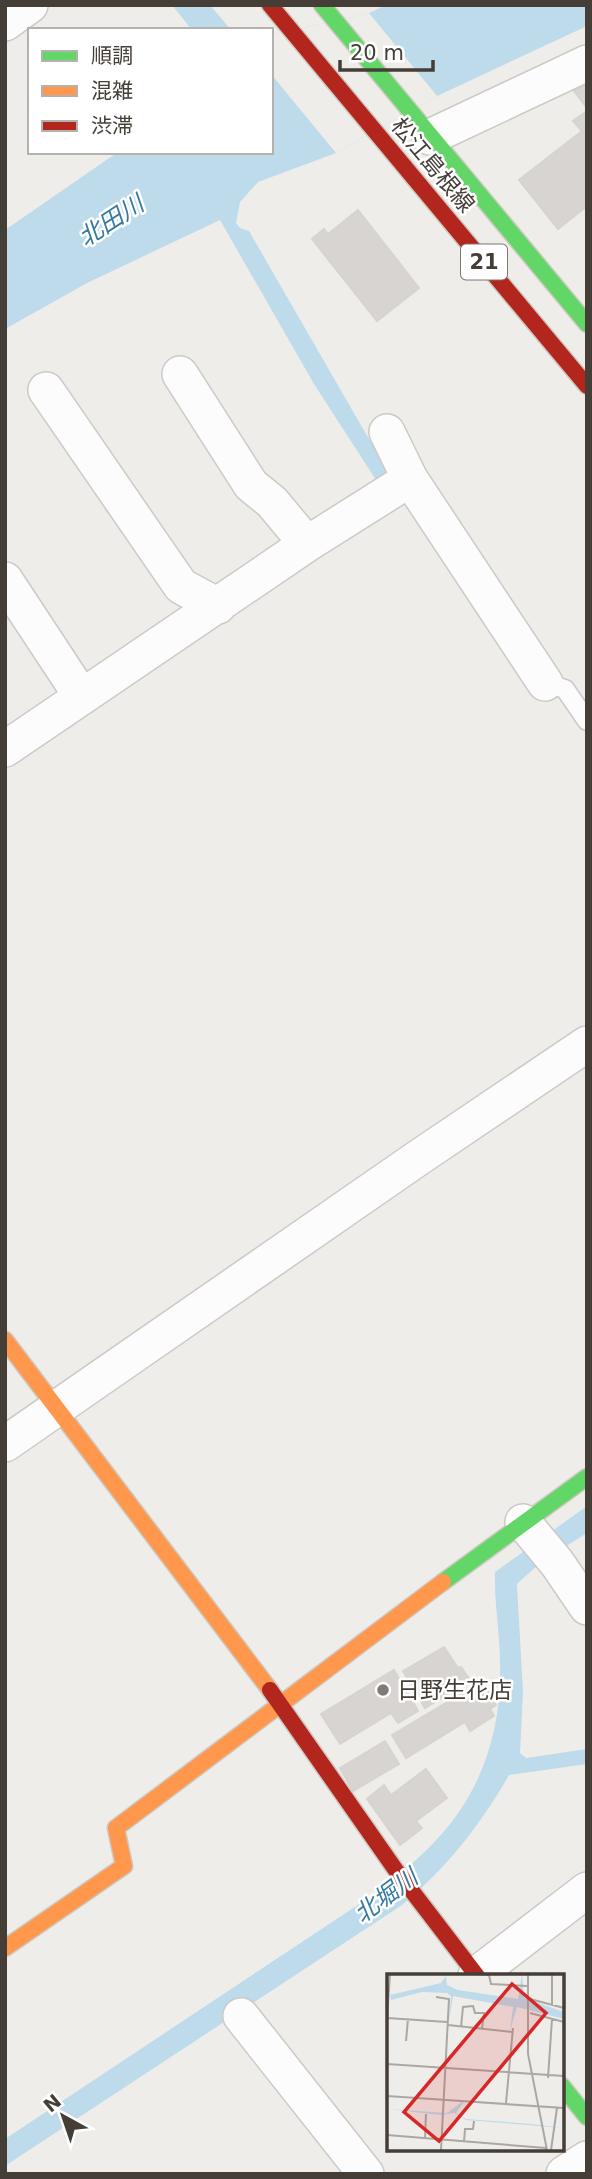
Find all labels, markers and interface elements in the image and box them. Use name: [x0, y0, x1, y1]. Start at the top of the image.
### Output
legend: [28, 28, 273, 154]
scale bar: [340, 28, 433, 72]
text: 20 m: [350, 41, 404, 65]
text: 順調: [91, 44, 133, 68]
text: 混雑: [91, 79, 133, 103]
street label: 松江島根線: [386, 113, 480, 217]
text: 渋滞: [91, 114, 133, 138]
water label: 北田川: [73, 188, 151, 252]
road number: 21: [461, 244, 507, 280]
place label: 日野生花店: [397, 1677, 512, 1703]
marker: 日野生花店: [375, 1682, 391, 1698]
water label: 北堀川: [349, 1861, 426, 1929]
inset map: [387, 1974, 564, 2151]
north arrow: [28, 2081, 98, 2151]
text: N: [39, 2089, 65, 2117]

